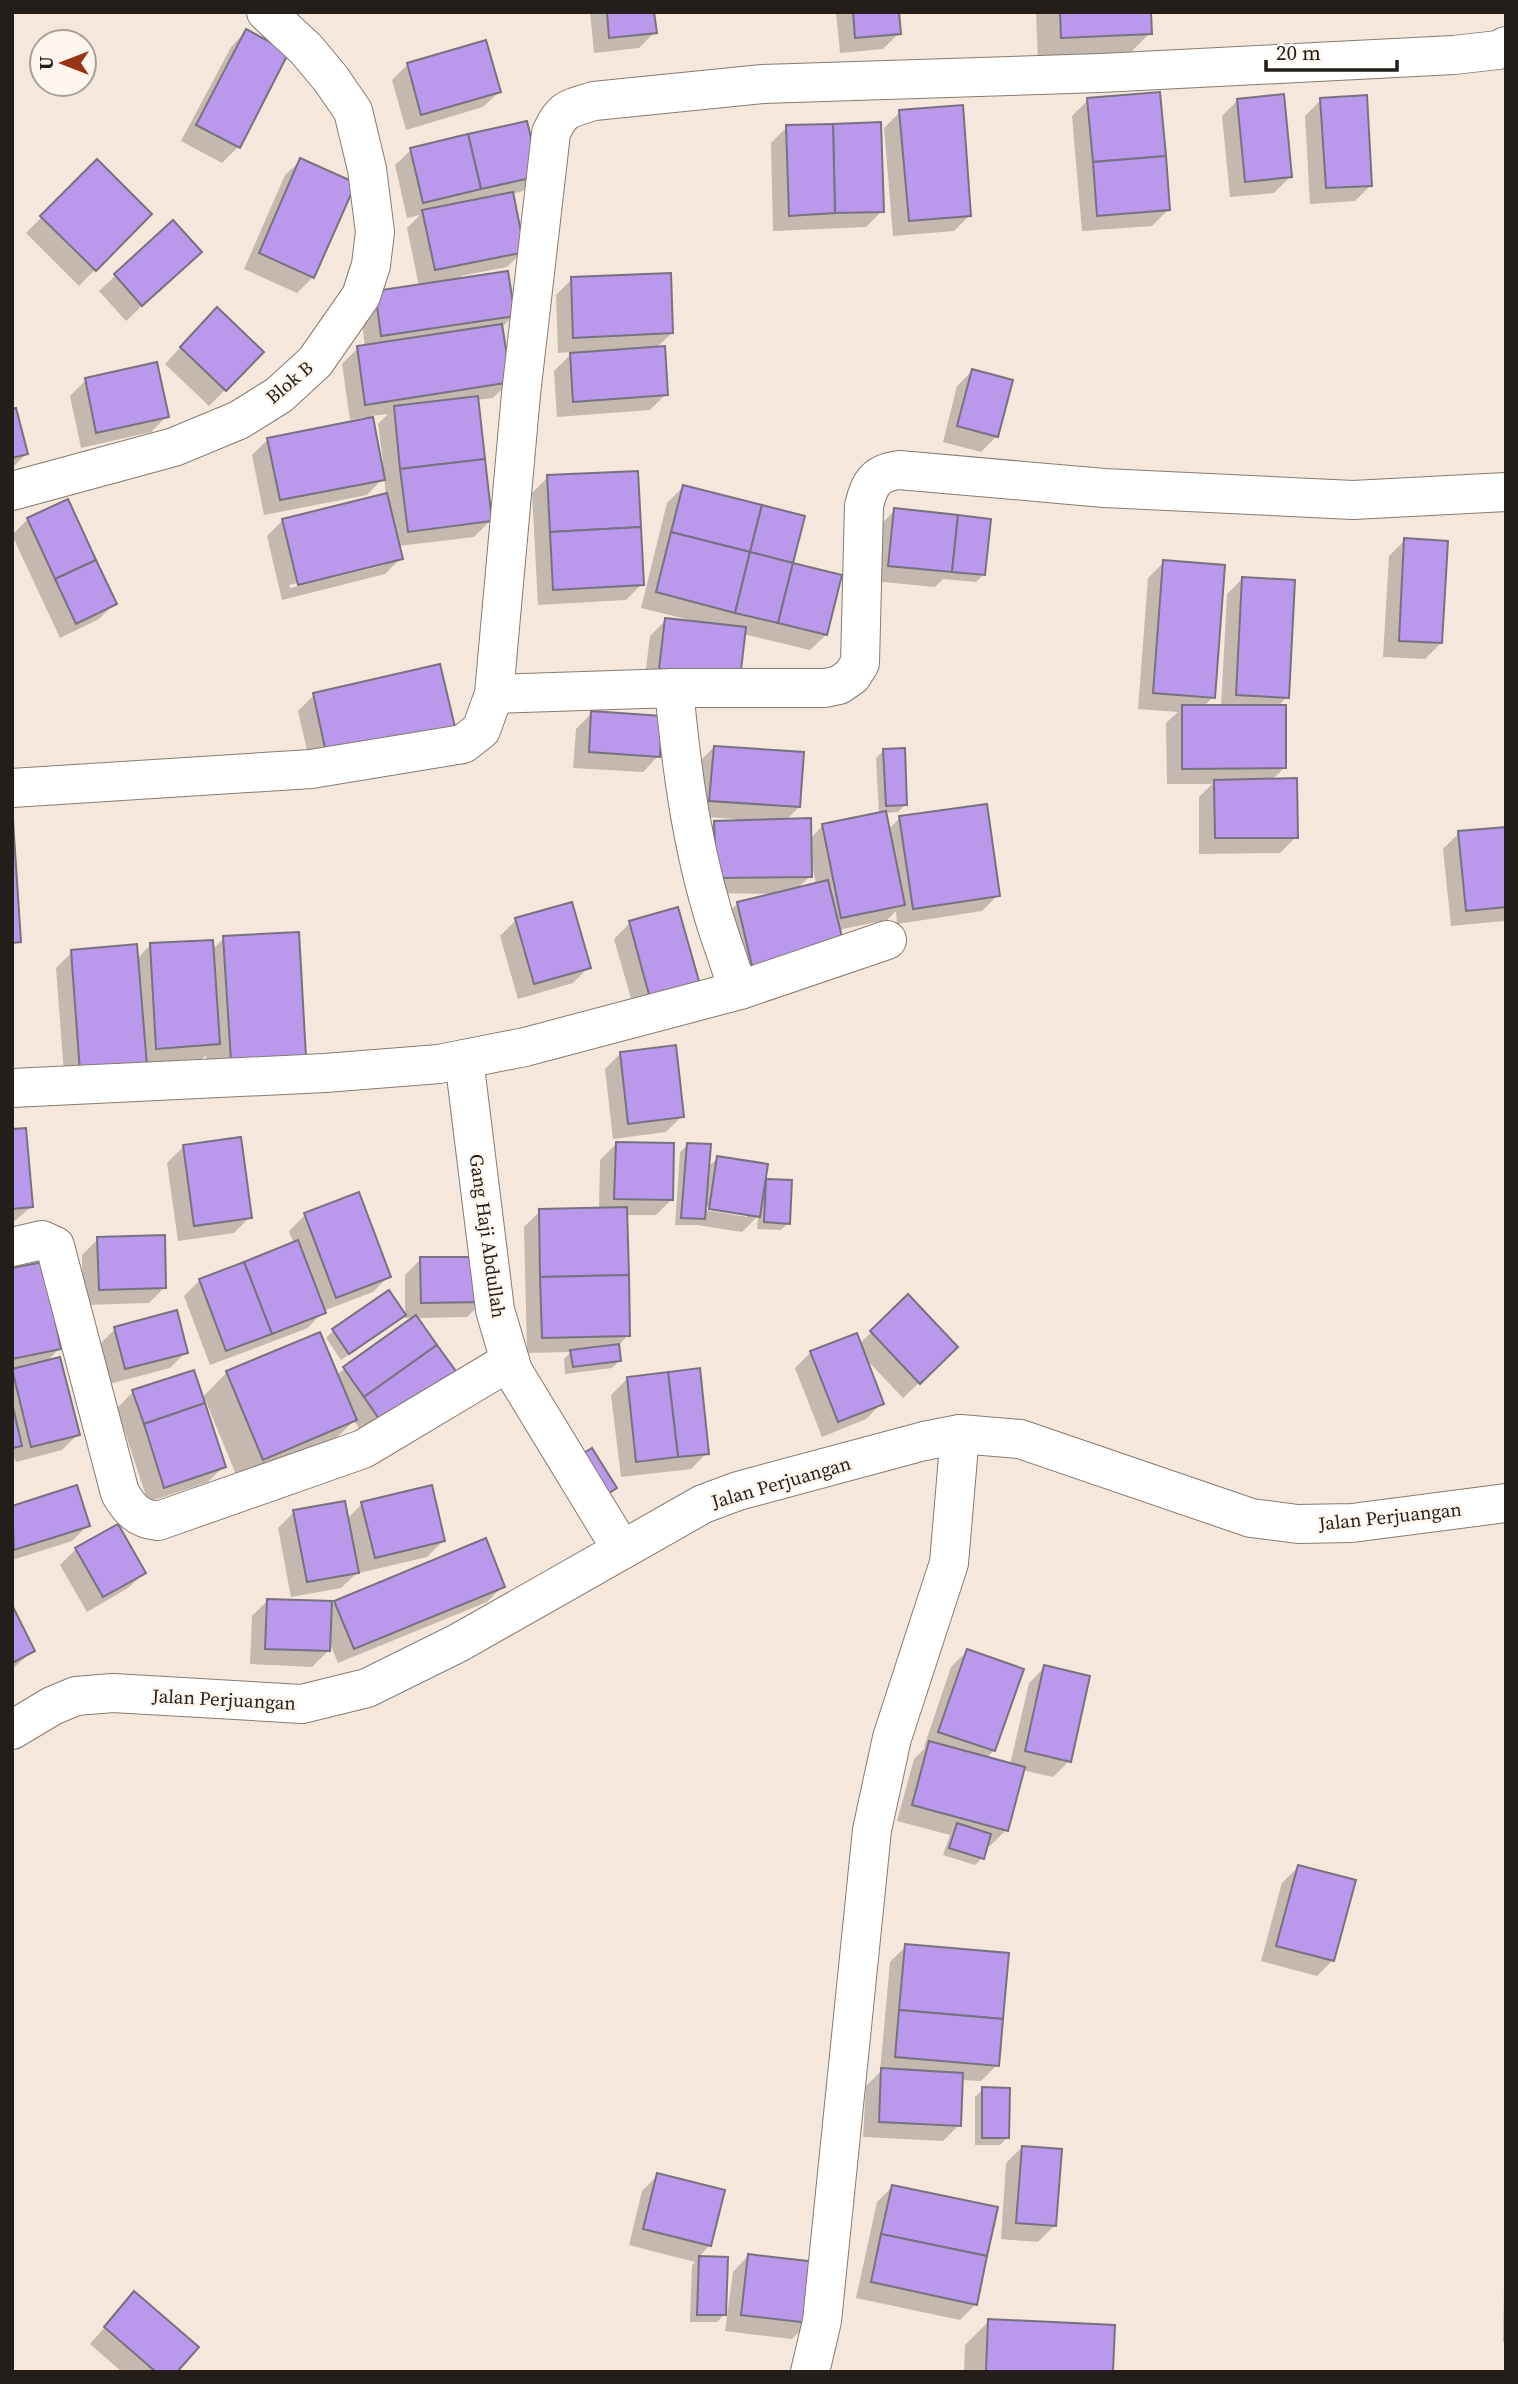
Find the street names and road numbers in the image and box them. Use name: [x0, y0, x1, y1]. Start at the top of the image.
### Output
street label: Blok B: [260, 355, 318, 409]
street label: Gang Haji Abdullah: [464, 1152, 512, 1320]
street label: Jalan Perjuangan: [707, 1450, 854, 1515]
street label: Jalan Perjuangan: [1316, 1496, 1463, 1537]
street label: Jalan Perjuangan: [151, 1682, 296, 1716]

